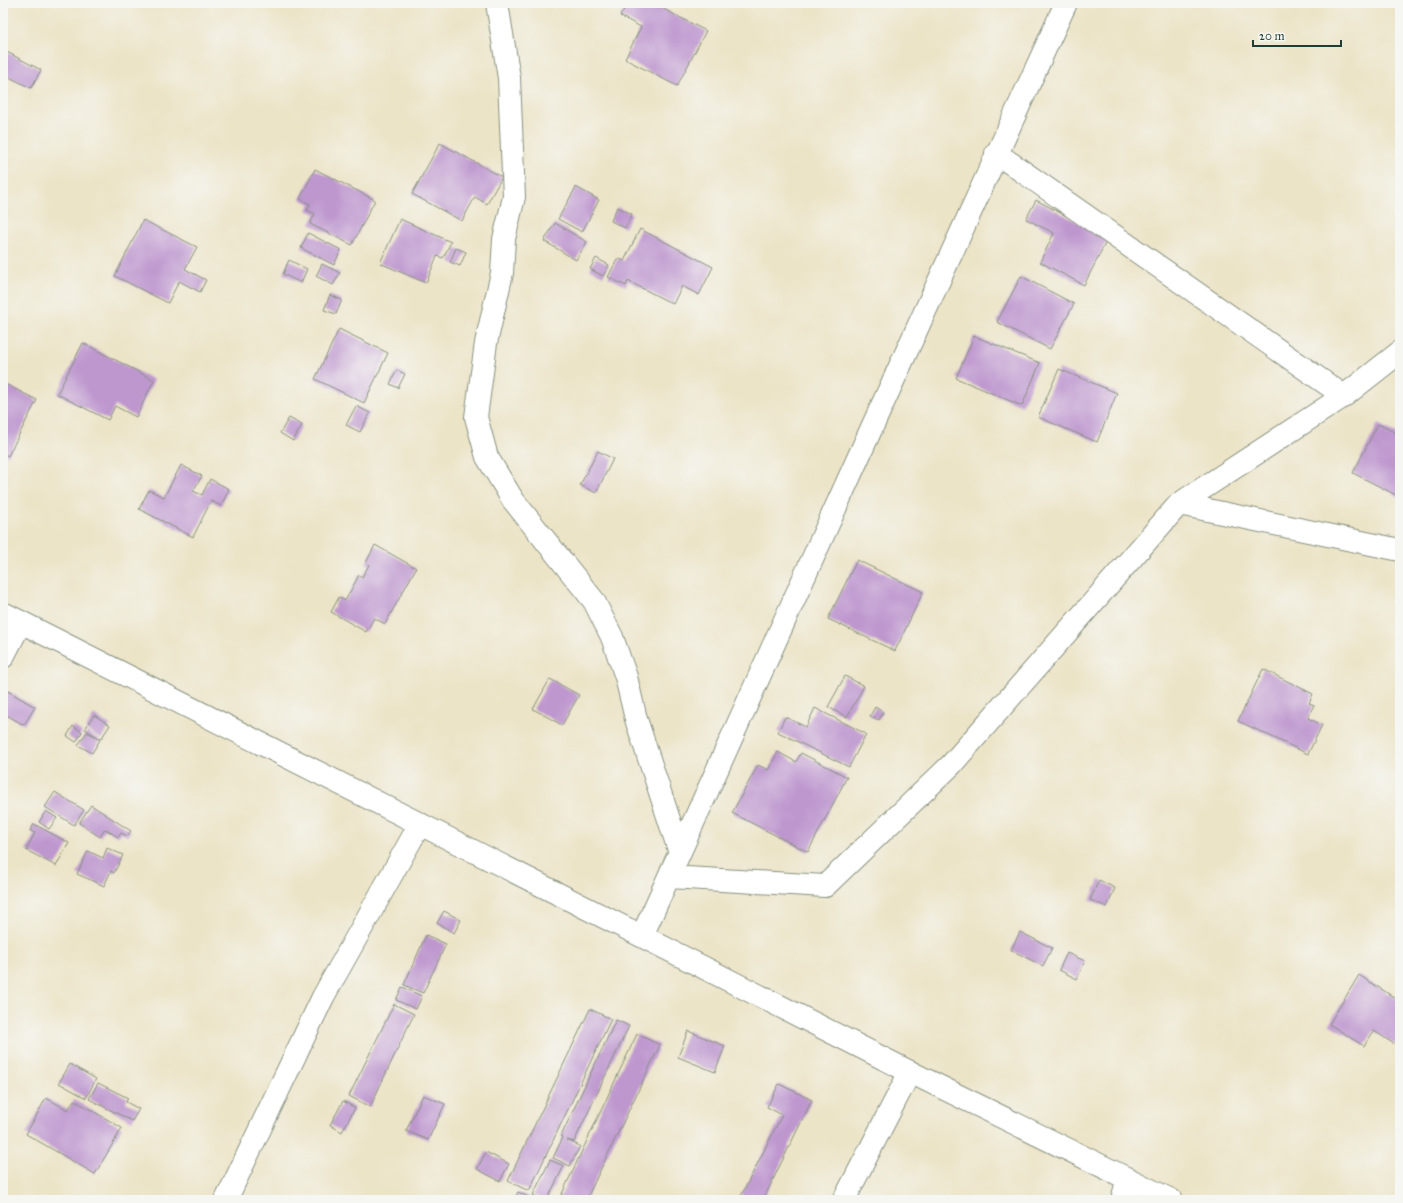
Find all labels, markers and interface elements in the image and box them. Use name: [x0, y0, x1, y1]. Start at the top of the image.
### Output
scale bar: [1253, 22, 1341, 48]
text: 20 m: [1259, 29, 1285, 43]

